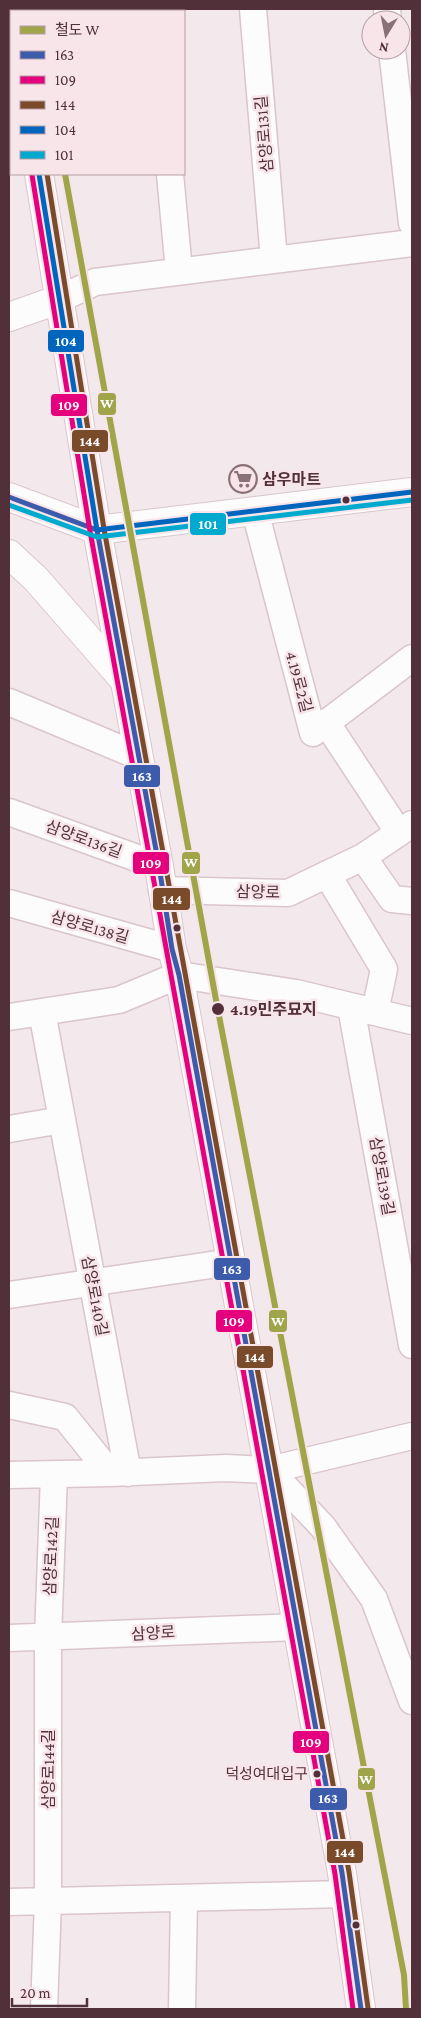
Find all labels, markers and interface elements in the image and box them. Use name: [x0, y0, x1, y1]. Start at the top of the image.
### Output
legend: [10, 10, 185, 175]
north arrow: [361, 10, 411, 60]
text: 철도 W: [55, 22, 99, 38]
text: N: [377, 39, 390, 57]
text: 163: [55, 47, 74, 63]
text: 109: [55, 72, 76, 88]
street label: 삼양로131길: [252, 95, 276, 173]
text: 144: [55, 97, 75, 113]
text: 104: [55, 122, 76, 138]
text: 101: [55, 147, 73, 163]
line badge: 104: [47, 329, 85, 353]
text: 104: [55, 333, 77, 349]
line badge: W: [97, 392, 117, 416]
line badge: 109: [50, 393, 88, 417]
text: W: [99, 395, 114, 411]
text: 109: [58, 397, 80, 413]
line badge: 144: [71, 429, 109, 453]
text: 144: [80, 433, 101, 449]
supermarket icon: 삼우마트: [228, 464, 258, 494]
place label: 삼우마트: [262, 471, 321, 488]
unlabelled marker: [341, 495, 351, 505]
line badge: 101: [189, 512, 227, 536]
text: 101: [199, 516, 217, 532]
street label: 4.19로2길: [283, 650, 315, 714]
line badge: 163: [123, 764, 161, 788]
text: 163: [132, 768, 152, 784]
street label: 삼양로136길: [44, 817, 124, 861]
line badge: 109: [132, 851, 170, 875]
line badge: W: [181, 851, 201, 875]
text: W: [183, 854, 198, 870]
text: 109: [140, 855, 162, 871]
street label: 삼양로: [236, 883, 280, 901]
line badge: 144: [152, 887, 191, 911]
text: 144: [162, 891, 183, 907]
street label: 삼양로138길: [49, 908, 131, 946]
unlabelled marker: [172, 923, 182, 933]
marker: 4.19민주묘지: [210, 1001, 226, 1017]
place label: 4.19민주묘지: [230, 1001, 317, 1018]
street label: 삼양로139길: [367, 1135, 397, 1217]
street label: 삼양로140길: [79, 1254, 111, 1338]
line badge: 163: [213, 1257, 251, 1281]
text: 163: [222, 1261, 242, 1277]
line badge: 109: [215, 1309, 253, 1333]
line badge: W: [268, 1309, 288, 1333]
text: 109: [223, 1313, 245, 1329]
text: W: [270, 1313, 285, 1329]
line badge: 144: [236, 1345, 274, 1369]
text: 144: [245, 1349, 266, 1365]
street label: 삼양로142길: [41, 1516, 61, 1596]
street label: 삼양로: [130, 1623, 176, 1643]
street label: 삼양로144길: [40, 1729, 57, 1809]
line badge: 109: [292, 1730, 330, 1754]
text: 109: [300, 1734, 322, 1750]
place label: 덕성여대입구: [225, 1766, 308, 1782]
line badge: W: [357, 1767, 376, 1791]
marker: 덕성여대입구: [312, 1769, 322, 1779]
text: W: [358, 1771, 373, 1787]
line badge: 163: [309, 1787, 348, 1811]
text: 163: [318, 1790, 338, 1806]
line badge: 144: [326, 1840, 364, 1864]
text: 144: [335, 1844, 356, 1860]
unlabelled marker: [351, 1920, 361, 1930]
scale bar: [12, 1976, 88, 2008]
text: 20 m: [20, 1985, 51, 2001]

